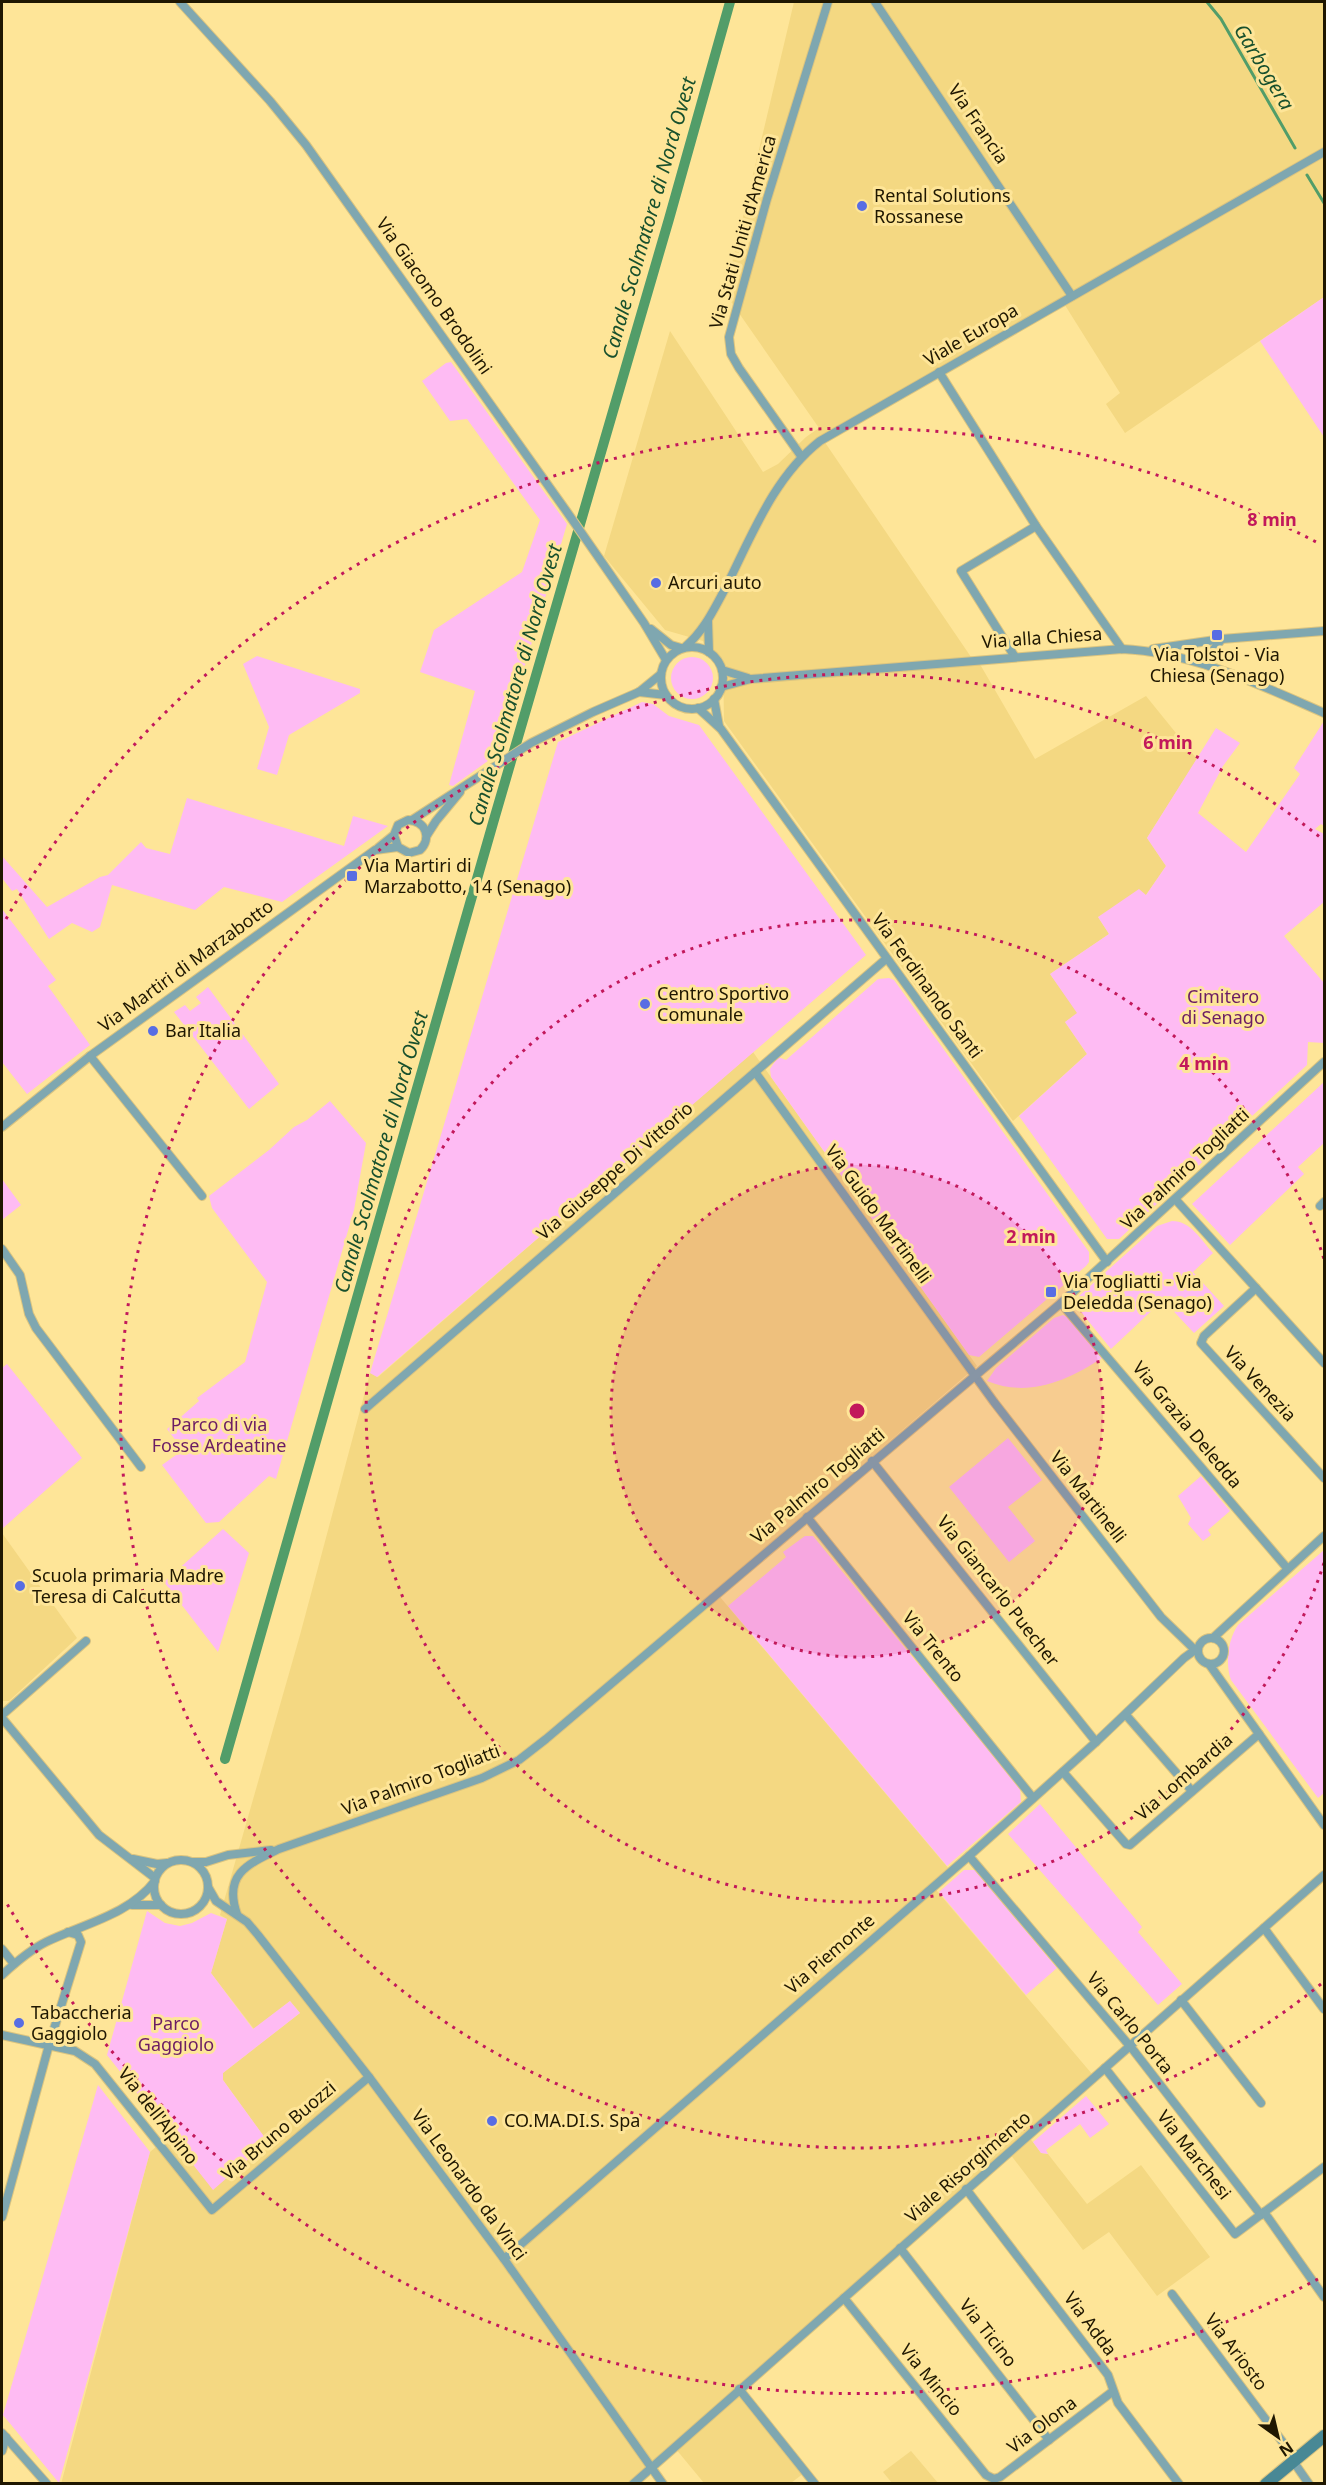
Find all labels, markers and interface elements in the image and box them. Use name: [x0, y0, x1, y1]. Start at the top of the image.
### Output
water label: Garbogera: [1228, 19, 1301, 115]
water label: Canale Scolmatore di Nord Ovest: [595, 72, 702, 362]
street label: Via Francia: [943, 79, 1014, 168]
street label: Via Stati Uniti d'America: [703, 132, 781, 331]
place label: Rental Solutions Rossanese: [874, 183, 1011, 228]
marker: Rental Solutions Rossanese: [855, 199, 869, 213]
street label: Via Giacomo Brodolini: [371, 212, 498, 379]
street label: Viale Europa: [919, 297, 1022, 371]
text: 8 min: [1247, 507, 1297, 531]
water label: Canale Scolmatore di Nord Ovest: [461, 539, 568, 829]
place label: Arcuri auto: [668, 570, 762, 594]
marker: Arcuri auto: [649, 576, 663, 590]
street label: Via alla Chiesa: [981, 621, 1103, 653]
marker: Via Tolstoi - Via Chiesa (Senago): [1210, 628, 1224, 642]
place label: Via Tolstoi - Via Chiesa (Senago): [1150, 642, 1284, 687]
text: 6 min: [1143, 730, 1193, 754]
place label: Via Martiri di Marzabotto, 14 (Senago): [364, 853, 571, 898]
marker: Via Martiri di Marzabotto, 14 (Senago): [345, 869, 359, 883]
street label: Via Martiri di Marzabotto: [93, 894, 278, 1037]
street label: Via Ferdinando Santi: [867, 908, 989, 1063]
place label: Centro Sportivo Comunale: [657, 981, 789, 1026]
park label: Cimitero di Senago: [1181, 984, 1265, 1029]
marker: Centro Sportivo Comunale: [638, 997, 652, 1011]
water label: Canale Scolmatore di Nord Ovest: [327, 1006, 434, 1296]
place label: Bar Italia: [165, 1018, 241, 1042]
marker: Bar Italia: [146, 1024, 160, 1038]
text: 4 min: [1179, 1051, 1229, 1075]
street label: Via Giuseppe Di Vittorio: [531, 1096, 698, 1245]
street label: Via Palmiro Togliatti: [1115, 1102, 1254, 1234]
street label: Via Guido Martinelli: [820, 1139, 937, 1288]
text: 2 min: [1006, 1224, 1056, 1248]
place label: Via Togliatti - Via Deledda (Senago): [1063, 1269, 1212, 1314]
marker: Via Togliatti - Via Deledda (Senago): [1044, 1285, 1058, 1299]
street label: Via Venezia: [1220, 1340, 1302, 1426]
street label: Via Grazia Deledda: [1128, 1356, 1248, 1493]
centre of rings: [847, 1401, 867, 1421]
park label: Parco di via Fosse Ardeatine: [152, 1412, 286, 1457]
street label: Via Palmiro Togliatti: [745, 1422, 889, 1548]
street label: Via Martinelli: [1045, 1445, 1132, 1547]
street label: Via Giancarlo Puecher: [932, 1510, 1066, 1671]
place label: Scuola primaria Madre Teresa di Calcutta: [32, 1563, 224, 1608]
marker: Scuola primaria Madre Teresa di Calcutta: [13, 1579, 27, 1593]
street label: Via Trento: [898, 1606, 970, 1687]
street label: Via Lombardia: [1130, 1727, 1237, 1825]
street label: Via Palmiro Togliatti: [338, 1738, 503, 1820]
street label: Via Piemonte: [779, 1908, 879, 1999]
street label: Via Carlo Porta: [1082, 1966, 1179, 2079]
place label: Tabaccheria Gaggiolo: [31, 2000, 132, 2045]
park label: Parco Gaggiolo: [138, 2011, 214, 2056]
marker: Tabaccheria Gaggiolo: [12, 2016, 26, 2030]
street label: Via dell'Alpino: [113, 2062, 204, 2169]
street label: Via Bruno Buozzi: [216, 2075, 341, 2185]
street label: Via Leonardo da Vinci: [407, 2104, 533, 2265]
street label: Viale Risorgimento: [900, 2105, 1035, 2227]
street label: Via Marchesi: [1152, 2105, 1237, 2204]
place label: CO.MA.DI.S. Spa: [504, 2108, 640, 2132]
marker: CO.MA.DI.S. Spa: [485, 2114, 499, 2128]
street label: Via Adda: [1059, 2287, 1123, 2360]
street label: Via Ticino: [955, 2293, 1023, 2371]
street label: Via Ariosto: [1200, 2308, 1274, 2395]
street label: Via Mincio: [895, 2338, 968, 2421]
street label: Via Olona: [1002, 2390, 1081, 2458]
north arrow: [1248, 2407, 1308, 2467]
text: N: [1275, 2437, 1298, 2462]

